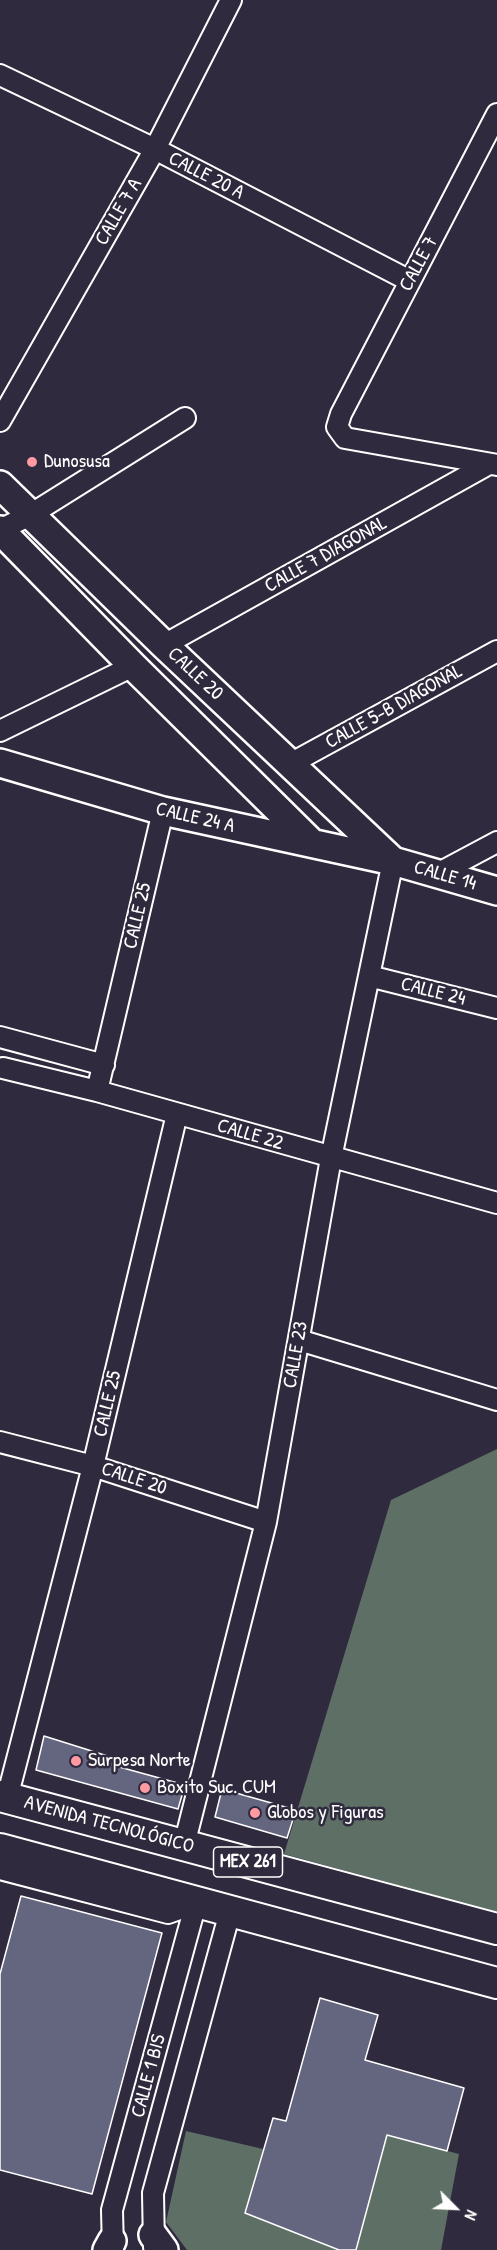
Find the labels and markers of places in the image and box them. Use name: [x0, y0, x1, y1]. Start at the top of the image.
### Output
place label: Dunosusa: [44, 450, 110, 474]
marker: Dunosusa: [25, 455, 39, 469]
place label: Surpesa Norte: [88, 1749, 191, 1773]
marker: Surpesa Norte: [69, 1754, 83, 1768]
place label: Boxito Suc. CUM: [157, 1776, 276, 1800]
marker: Boxito Suc. CUM: [138, 1781, 152, 1795]
place label: Globos y Figuras: [267, 1801, 384, 1825]
marker: Globos y Figuras: [248, 1806, 262, 1820]

